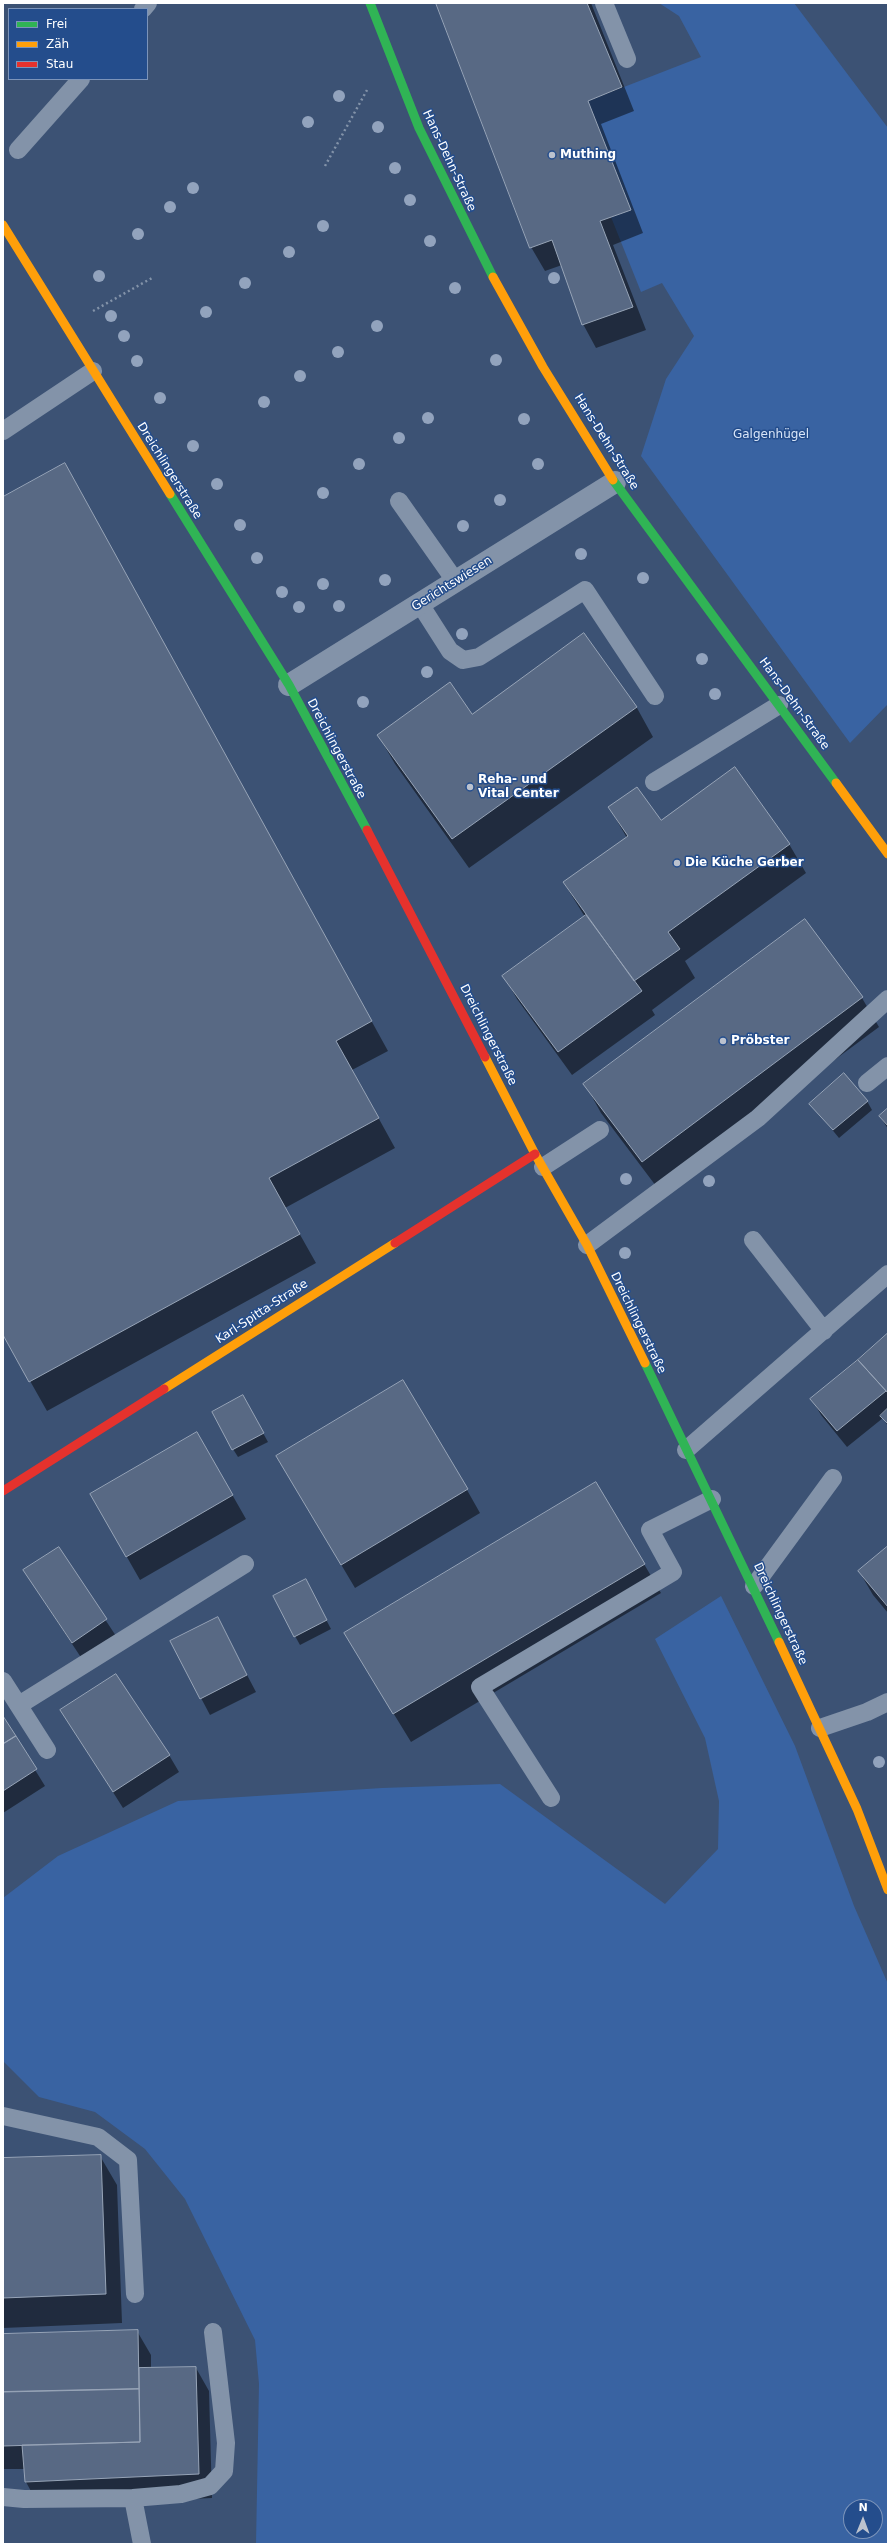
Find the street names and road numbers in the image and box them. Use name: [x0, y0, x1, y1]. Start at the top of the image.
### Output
street label: Hans-Dehn-Straße: [419, 108, 479, 214]
street label: Hans-Dehn-Straße: [571, 391, 641, 493]
street label: Dreichlingerstraße: [133, 420, 205, 522]
street label: Gerichtswiesen: [409, 554, 495, 614]
street label: Hans-Dehn-Straße: [756, 655, 832, 753]
street label: Dreichlingerstraße: [304, 697, 368, 801]
street label: Dreichlingerstraße: [456, 982, 520, 1088]
street label: Dreichlingerstraße: [607, 1270, 669, 1376]
street label: Karl-Spitta-Straße: [213, 1277, 311, 1347]
street label: Dreichlingerstraße: [750, 1561, 810, 1667]

